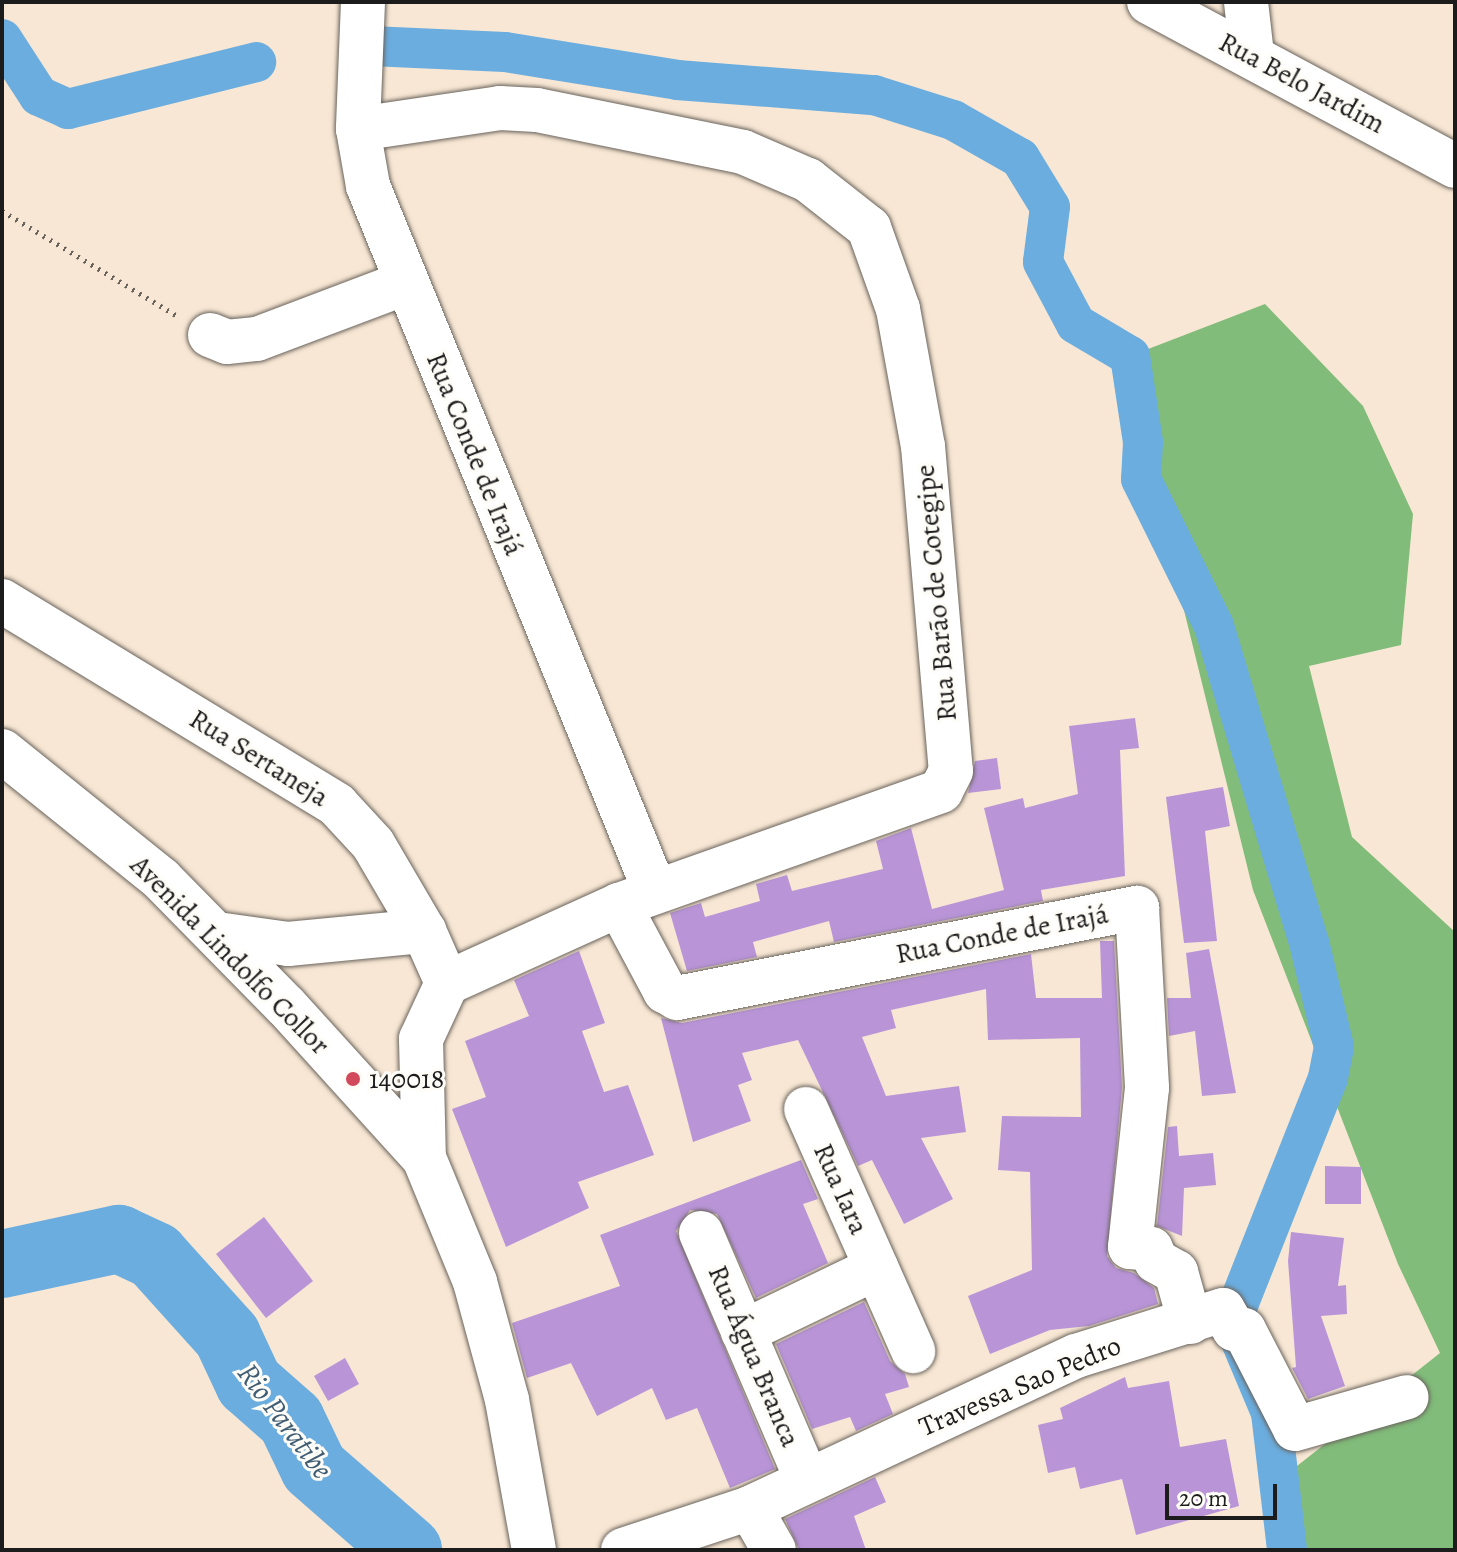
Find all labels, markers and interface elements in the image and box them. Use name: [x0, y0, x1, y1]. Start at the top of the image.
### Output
street label: Rua Belo Jardim: [1213, 25, 1391, 141]
street label: Rua Conde de Irajá: [419, 348, 531, 560]
street label: Rua Barão de Cotegipe: [908, 463, 964, 723]
street label: Rua Sertaneja: [183, 702, 335, 814]
street label: Avenida Lindolfo Collor: [123, 848, 337, 1062]
street label: Rua Conde de Irajá: [893, 897, 1111, 971]
place label: 140018: [369, 1062, 444, 1096]
marker: 140018: [344, 1070, 362, 1088]
street label: Rua Iara: [806, 1138, 876, 1240]
street label: Rua Água Branca: [701, 1260, 807, 1452]
street label: Travessa Sao Pedro: [914, 1328, 1126, 1444]
water label: Rio Paratibe: [230, 1356, 340, 1486]
scale bar: [1169, 1468, 1281, 1518]
text: 20 m: [1179, 1482, 1228, 1514]

